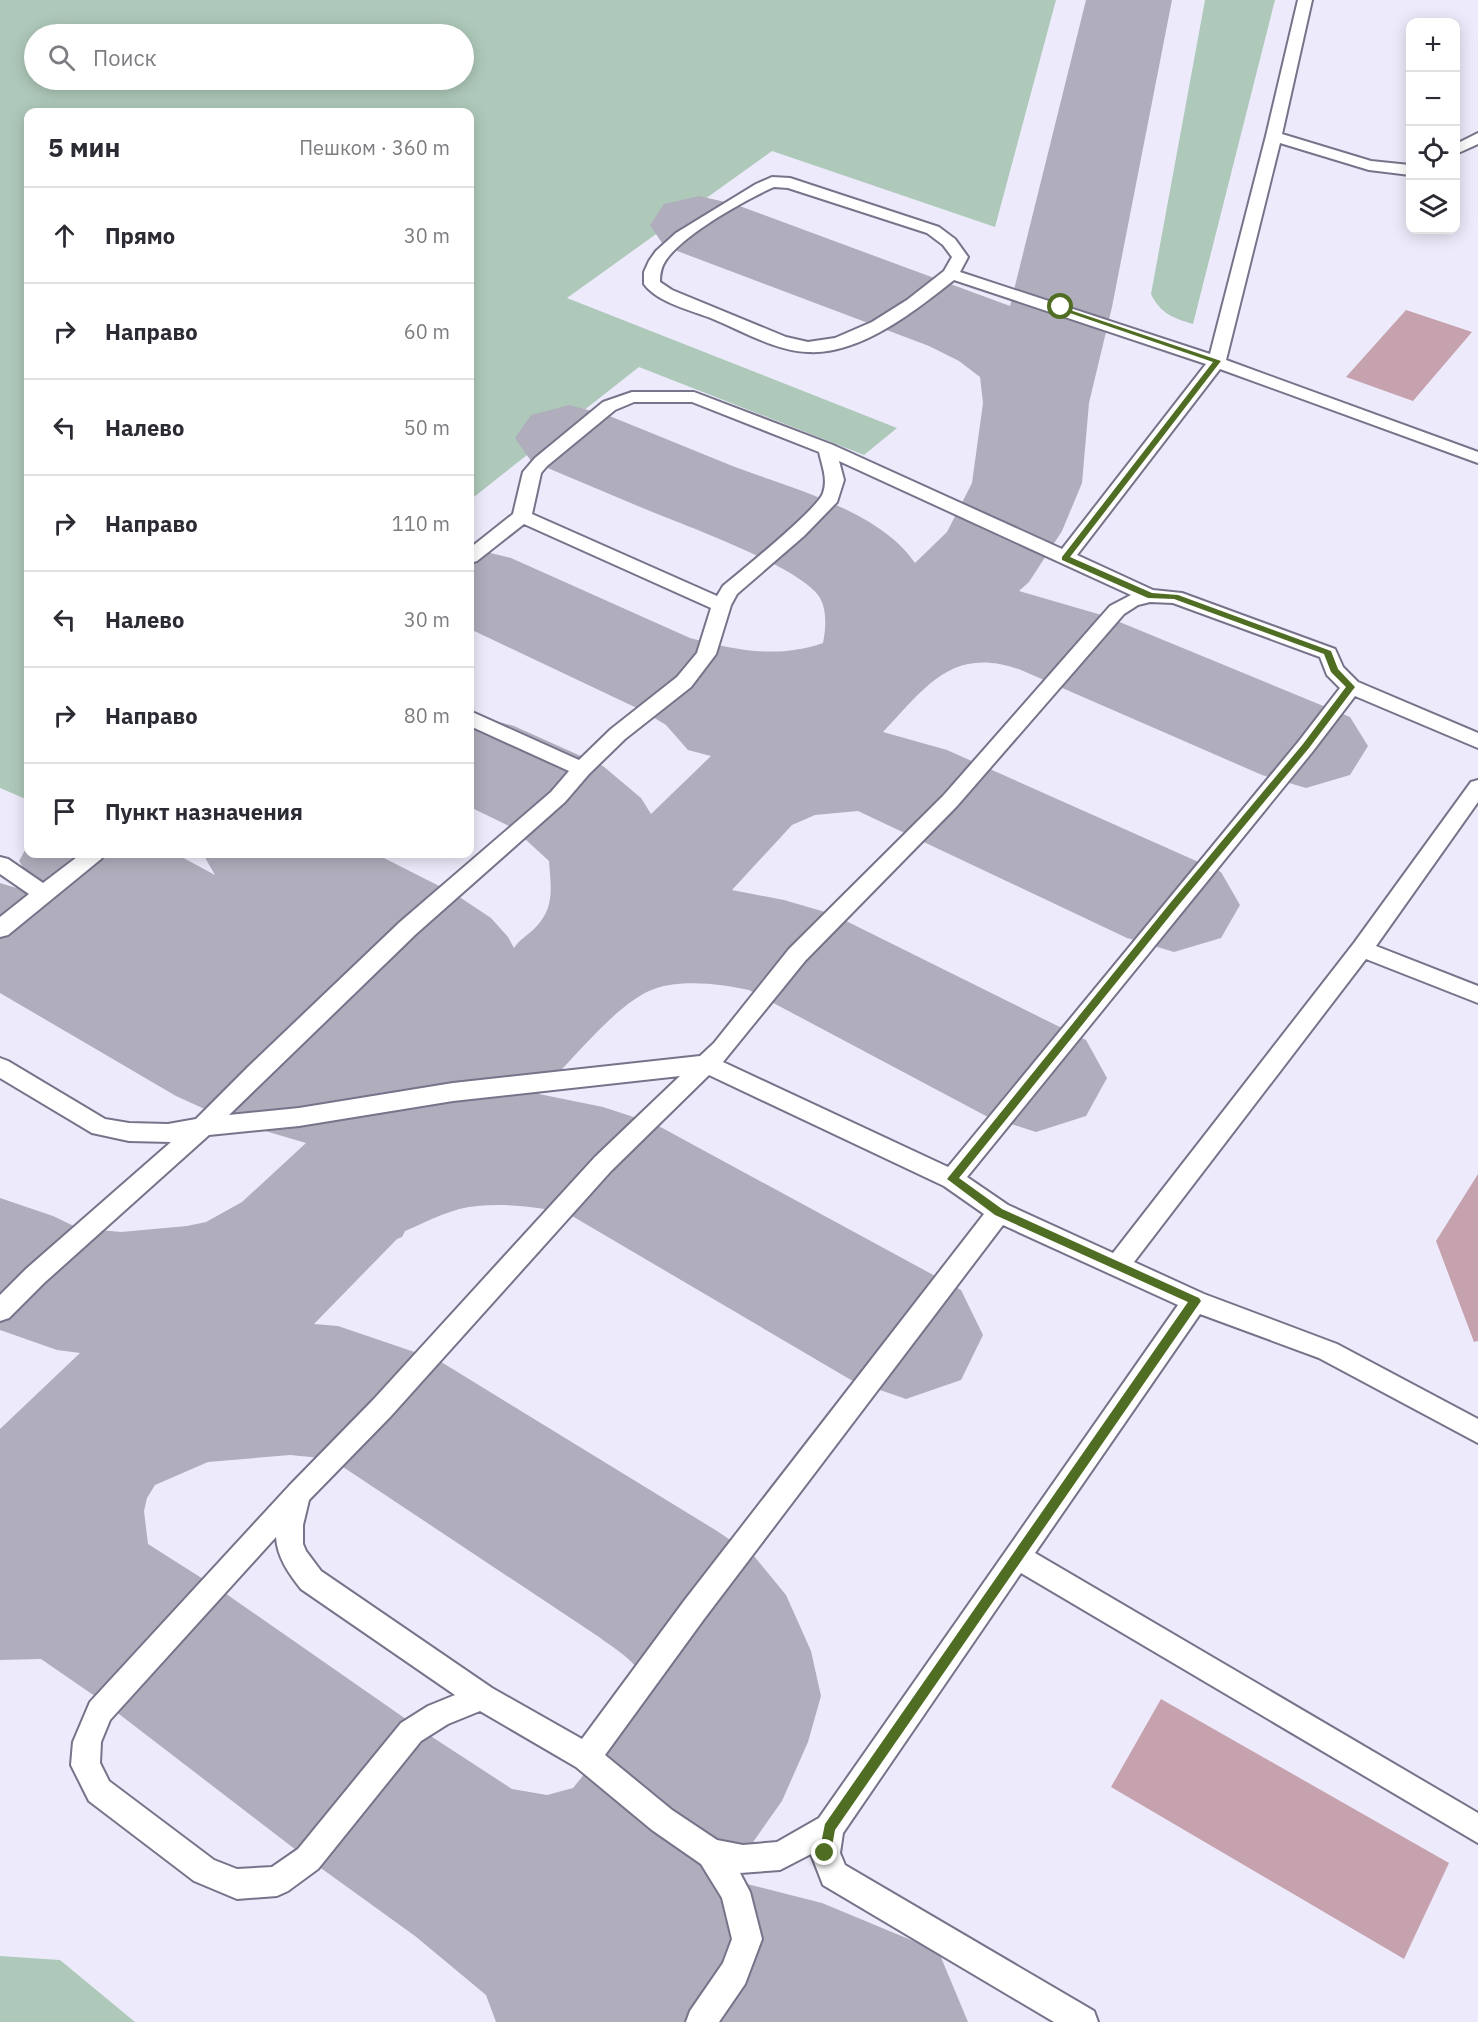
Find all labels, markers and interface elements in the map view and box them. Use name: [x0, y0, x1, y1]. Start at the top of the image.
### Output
map controls: [1406, 18, 1460, 234]
button: +: [1406, 18, 1460, 72]
search box: [24, 24, 474, 90]
icon: search: [45, 41, 78, 74]
text: Поиск: [93, 43, 157, 72]
button: −: [1406, 72, 1460, 126]
button: locate: [1406, 126, 1460, 180]
text: 5 мин: [48, 130, 120, 164]
text: Пешком · 360 m: [299, 134, 450, 161]
button: layers: [1406, 180, 1460, 234]
icon: ahead: [48, 219, 81, 252]
text: Прямо: [105, 221, 175, 250]
text: 30 m: [404, 222, 450, 249]
route start: [1047, 293, 1073, 319]
icon: right: [48, 315, 81, 348]
text: Направо: [105, 317, 198, 346]
text: 60 m: [404, 318, 450, 345]
icon: left: [48, 411, 81, 444]
text: Налево: [105, 413, 184, 442]
text: 50 m: [404, 414, 450, 441]
icon: right: [48, 507, 81, 540]
text: Направо: [105, 509, 198, 538]
text: 110 m: [392, 510, 450, 537]
icon: left: [48, 603, 81, 636]
text: Налево: [105, 605, 184, 634]
text: 30 m: [404, 606, 450, 633]
icon: right: [48, 699, 81, 732]
text: Направо: [105, 701, 198, 730]
text: 80 m: [404, 702, 450, 729]
icon: arrive: [48, 795, 81, 828]
text: Пункт назначения: [105, 797, 303, 826]
route end: [811, 1839, 837, 1865]

